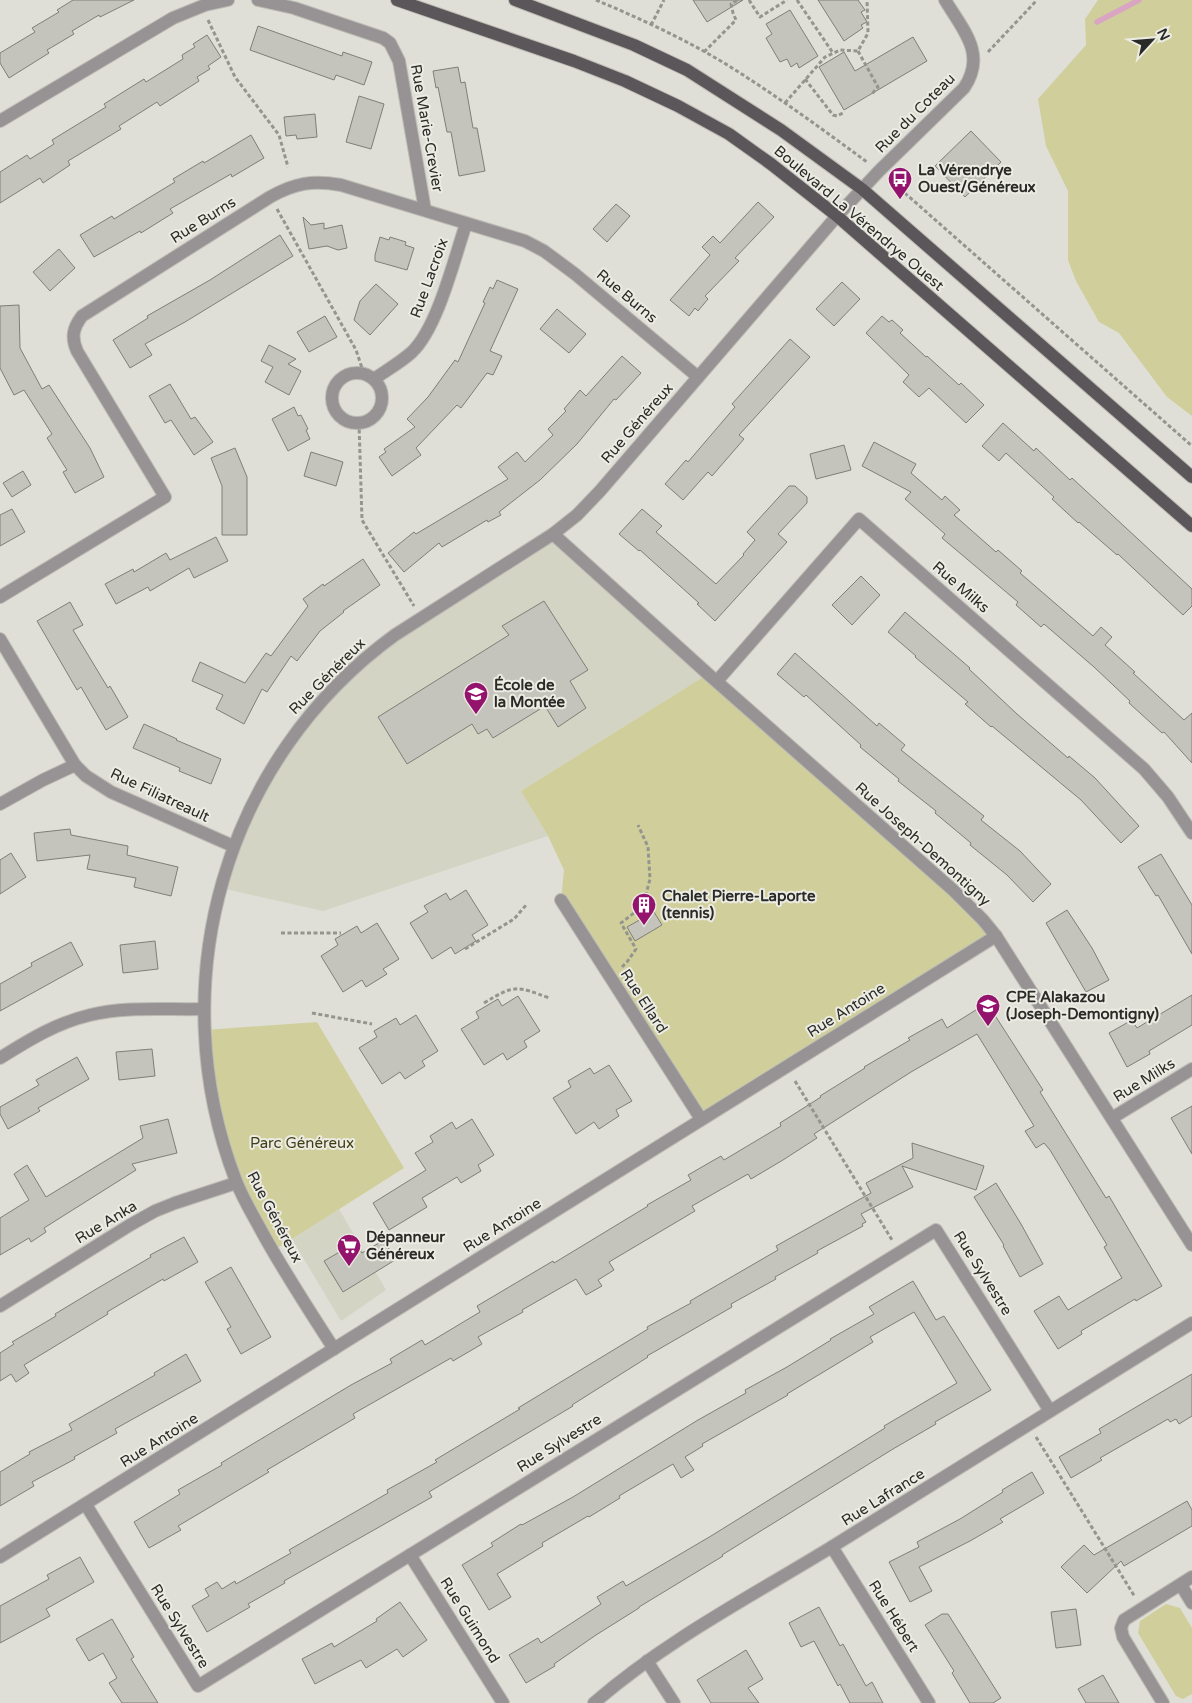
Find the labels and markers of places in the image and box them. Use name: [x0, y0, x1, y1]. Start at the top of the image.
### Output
place label: La Vérendrye Ouest/Généreux: [918, 161, 1036, 196]
bus stop icon: La Vérendrye Ouest/Généreux: [887, 166, 913, 200]
place label: École de la Montée: [494, 675, 566, 711]
school or university icon: École de la Montée: [463, 681, 489, 715]
place label: Chalet Pierre-Laporte (tennis): [662, 887, 816, 922]
building icon: Chalet Pierre-Laporte (tennis): [631, 892, 657, 926]
place label: CPE Alakazou (Joseph-Demontigny): [1006, 988, 1159, 1024]
school or university icon: CPE Alakazou (Joseph-Demontigny): [975, 993, 1001, 1027]
place label: Dépanneur Généreux: [366, 1228, 445, 1263]
supermarket icon: Dépanneur Généreux: [336, 1233, 362, 1267]

